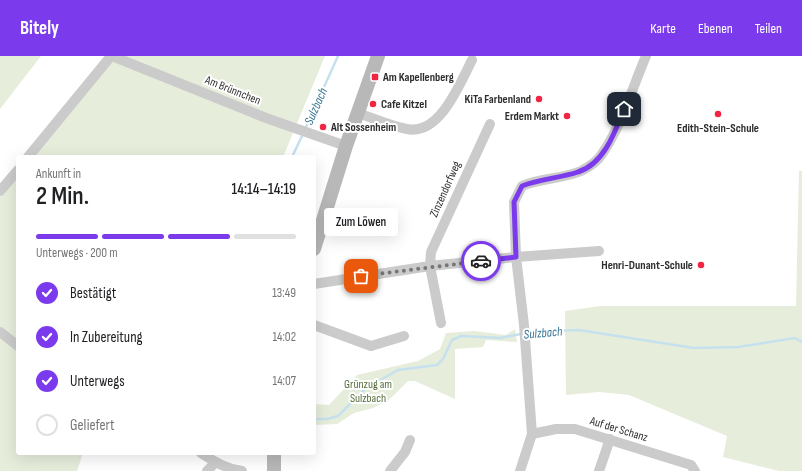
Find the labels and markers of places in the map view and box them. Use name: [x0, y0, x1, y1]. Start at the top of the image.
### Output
place label: Am Kapellenberg: [382, 70, 454, 85]
marker: Am Kapellenberg: [370, 72, 380, 82]
place label: KiTa Farbenland: [465, 92, 531, 107]
pin: [607, 92, 641, 126]
marker: KiTa Farbenland: [534, 94, 544, 104]
place label: Cafe Kitzel: [381, 97, 427, 112]
marker: Cafe Kitzel: [368, 99, 378, 109]
place label: Erdem Markt: [505, 109, 559, 124]
marker: Edith-Stein-Schule: [713, 109, 723, 119]
marker: Erdem Markt: [562, 111, 572, 121]
place label: Alt Sossenheim: [330, 120, 396, 135]
place label: Edith-Stein-Schule: [677, 121, 759, 136]
marker: Alt Sossenheim: [318, 122, 328, 132]
callout: Zum Löwen: [324, 208, 398, 236]
place label: Henri-Dunant-Schule: [601, 258, 693, 273]
pin: [344, 259, 378, 293]
marker: Henri-Dunant-Schule: [696, 260, 706, 270]

